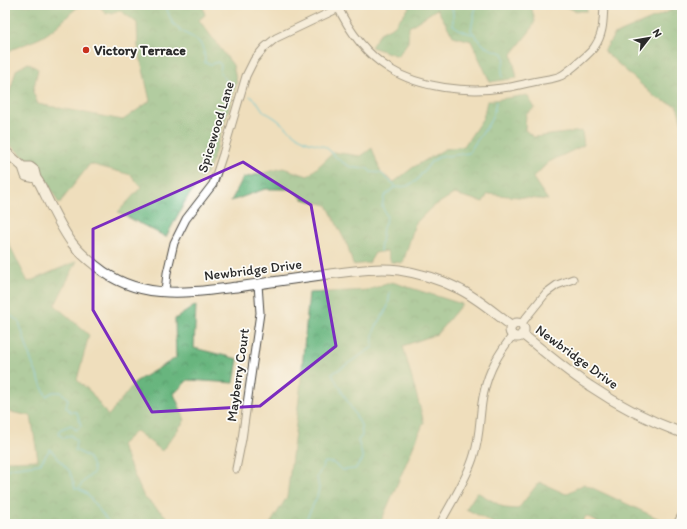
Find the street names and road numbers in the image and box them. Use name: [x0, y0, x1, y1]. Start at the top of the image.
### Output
street label: Spicewood Lane: [194, 79, 238, 175]
street label: Newbridge Drive: [203, 256, 303, 284]
street label: Newbridge Drive: [532, 321, 622, 393]
street label: Mayberry Court: [223, 327, 253, 423]

